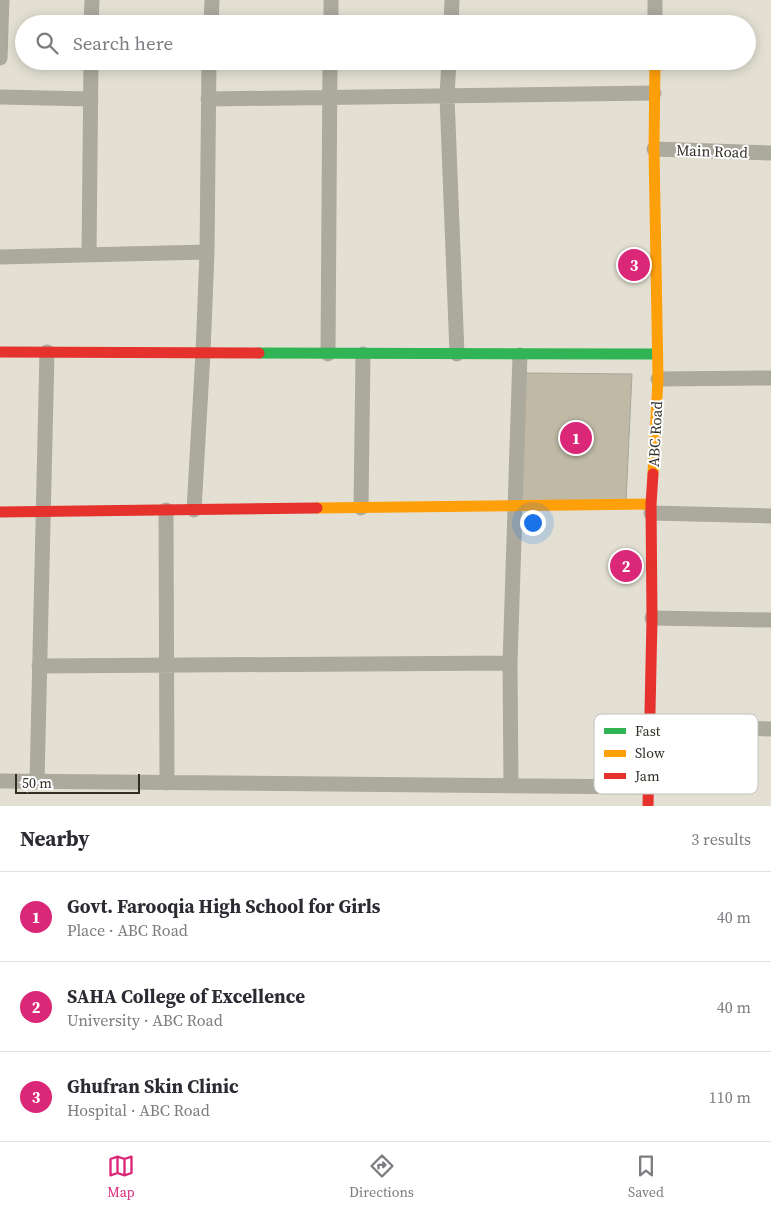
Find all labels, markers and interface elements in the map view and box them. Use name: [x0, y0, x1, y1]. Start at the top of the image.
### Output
search box: [15, 15, 756, 70]
icon: search: [33, 29, 61, 57]
text: Search here: [73, 30, 173, 56]
street label: Main Road: [676, 139, 749, 163]
pin: 3: [618, 246, 650, 284]
street label: ABC Road: [643, 400, 667, 468]
pin: 1: [560, 419, 592, 457]
your location: [520, 510, 546, 536]
pin: 2: [610, 547, 642, 585]
legend: [594, 714, 758, 794]
text: Fast: [635, 721, 661, 741]
text: Slow: [635, 743, 665, 763]
text: Jam: [634, 766, 660, 786]
scale bar: [15, 771, 140, 794]
text: 50 m: [22, 773, 52, 793]
text: Nearby: [20, 824, 90, 853]
text: 3 results: [691, 828, 751, 850]
text: Govt. Farooqia High School for Girls: [67, 893, 381, 919]
text: 1: [32, 906, 40, 928]
text: 40 m: [717, 906, 751, 928]
text: Place · ABC Road: [67, 919, 188, 941]
text: SAHA College of Excellence: [67, 983, 305, 1009]
text: 2: [32, 996, 40, 1018]
text: 40 m: [717, 996, 751, 1018]
text: University · ABC Road: [67, 1009, 223, 1031]
text: Ghufran Skin Clinic: [67, 1073, 239, 1099]
text: 3: [32, 1086, 40, 1108]
text: 110 m: [709, 1086, 751, 1108]
text: Hospital · ABC Road: [67, 1099, 210, 1121]
tab: Map: [107, 1152, 135, 1202]
tab: Directions: [349, 1152, 414, 1202]
tab: Saved: [628, 1152, 664, 1202]

